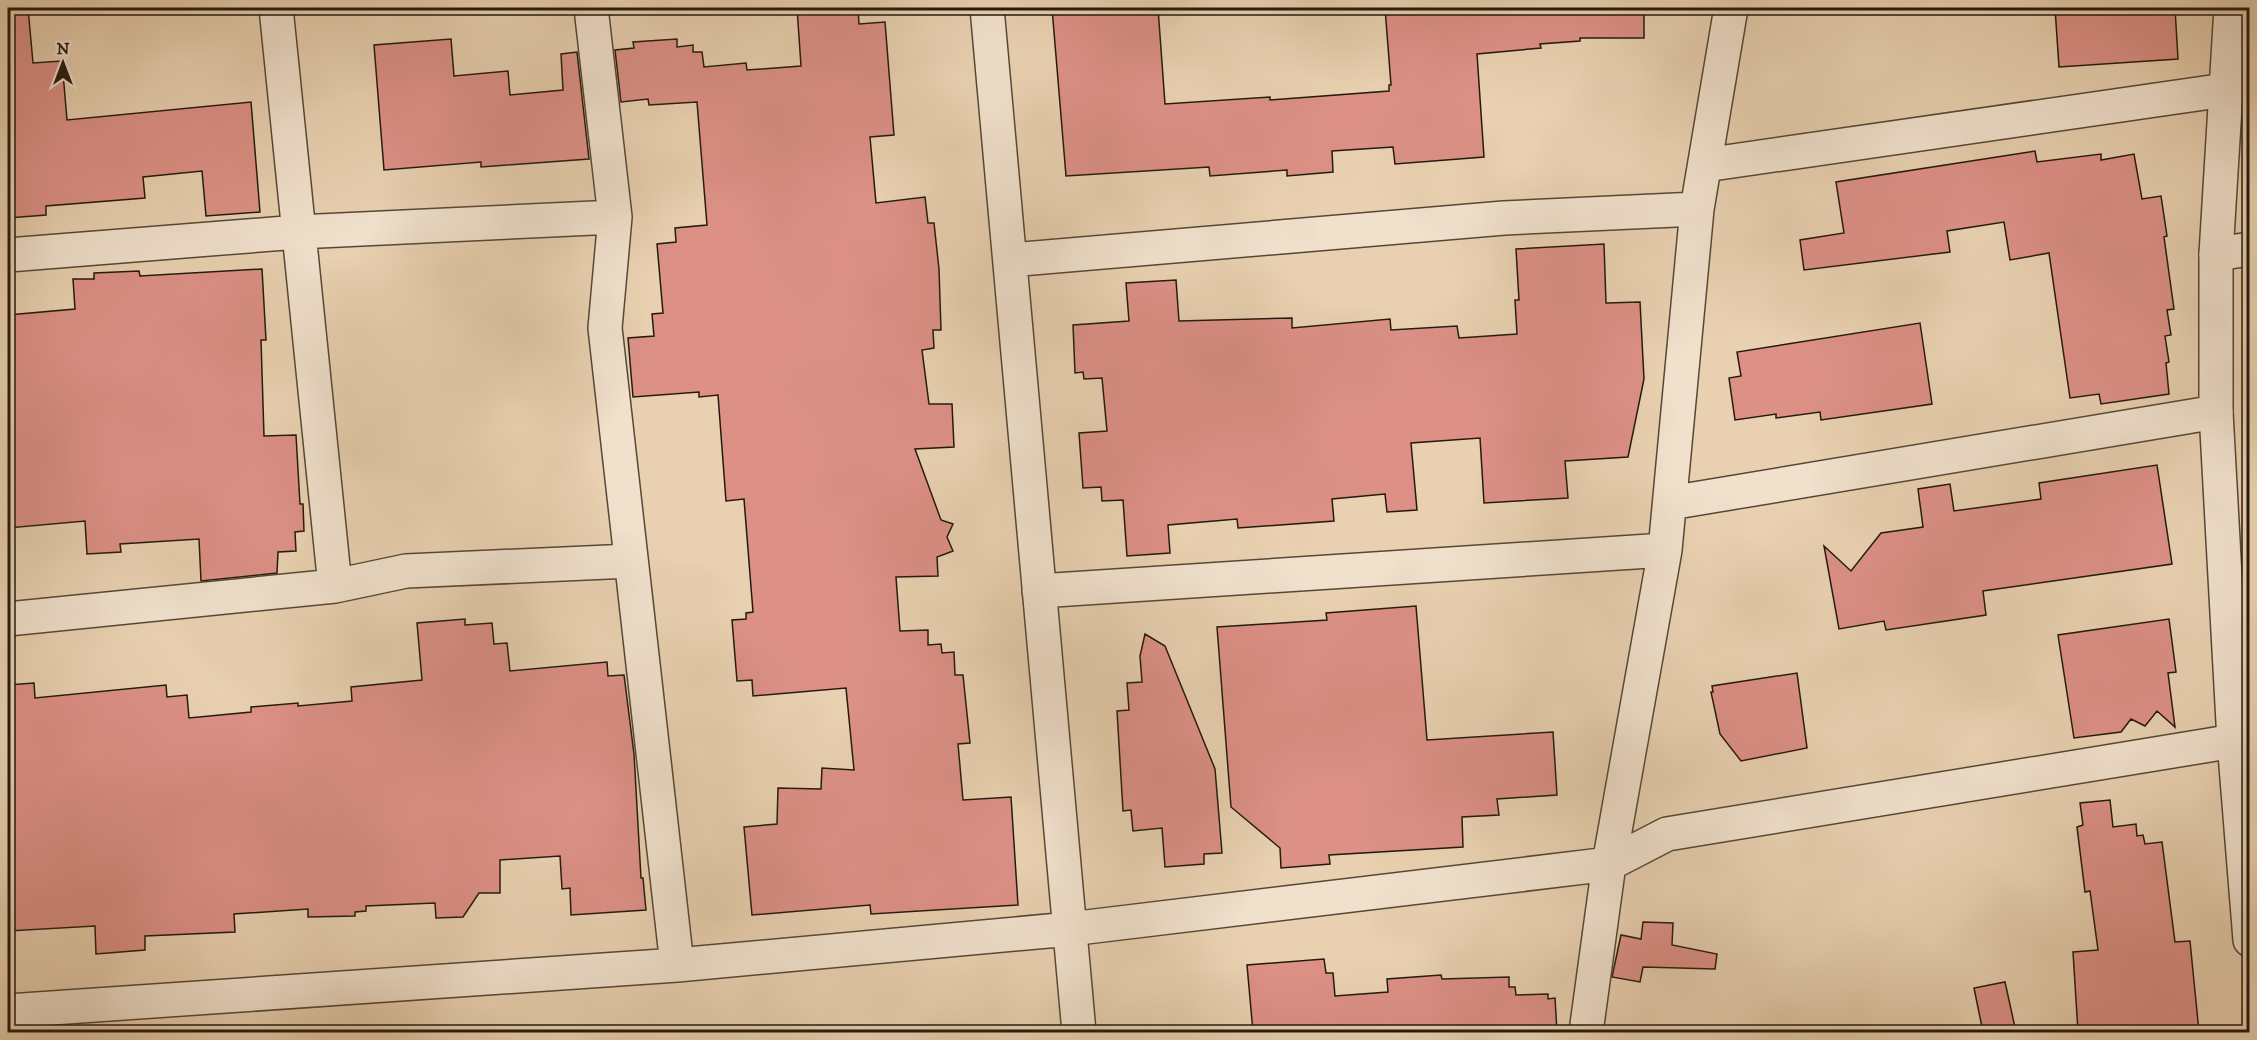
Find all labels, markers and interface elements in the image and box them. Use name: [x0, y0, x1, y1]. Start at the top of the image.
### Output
north arrow: [33, 33, 93, 93]
text: N: [56, 39, 70, 59]

